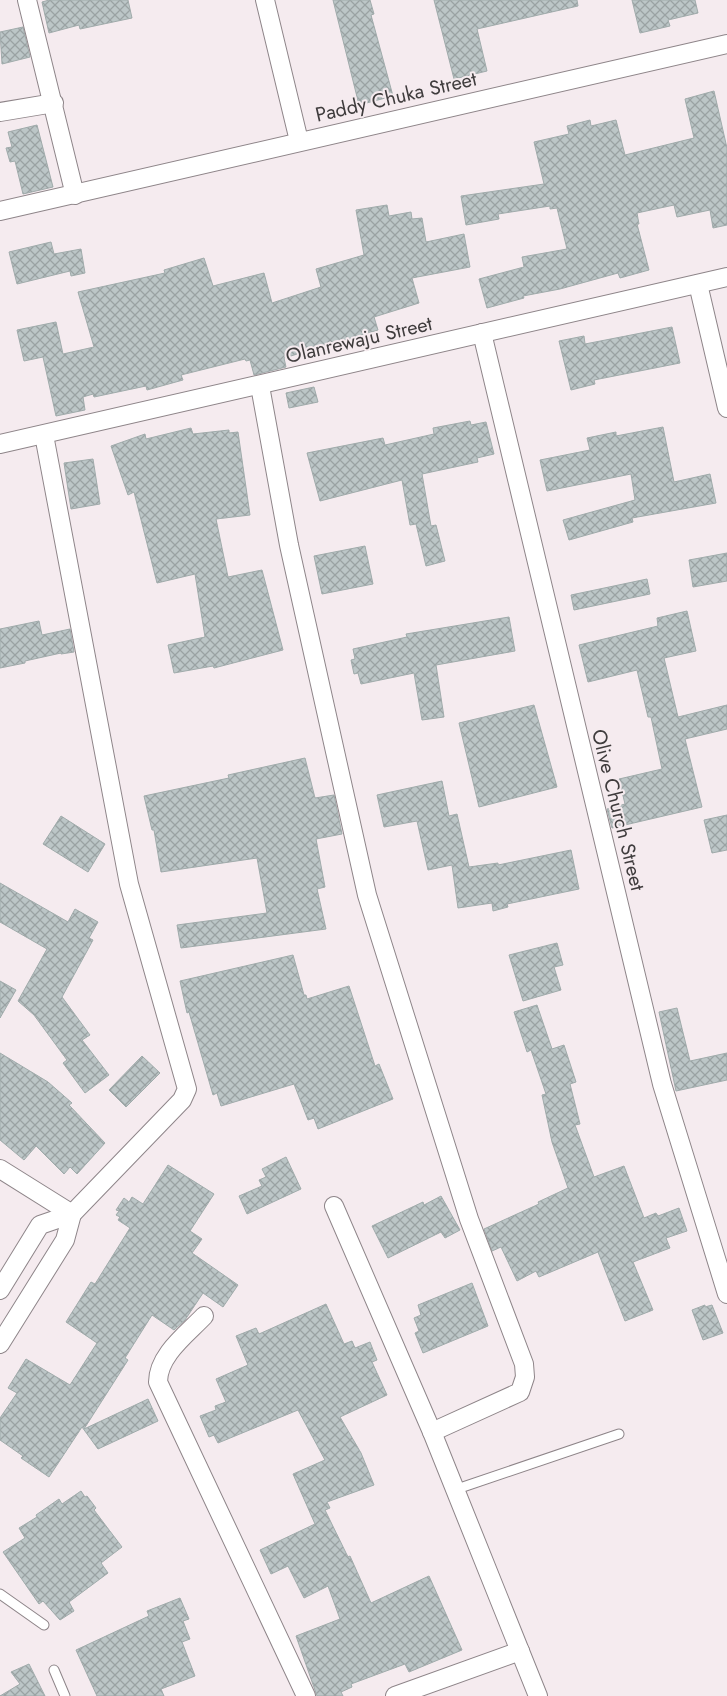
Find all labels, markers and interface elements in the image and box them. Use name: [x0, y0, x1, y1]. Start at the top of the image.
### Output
street label: Paddy Chuka Street: [313, 64, 480, 130]
street label: Olanrewaju Street: [283, 309, 435, 371]
street label: Olive Church Street: [584, 726, 652, 894]

